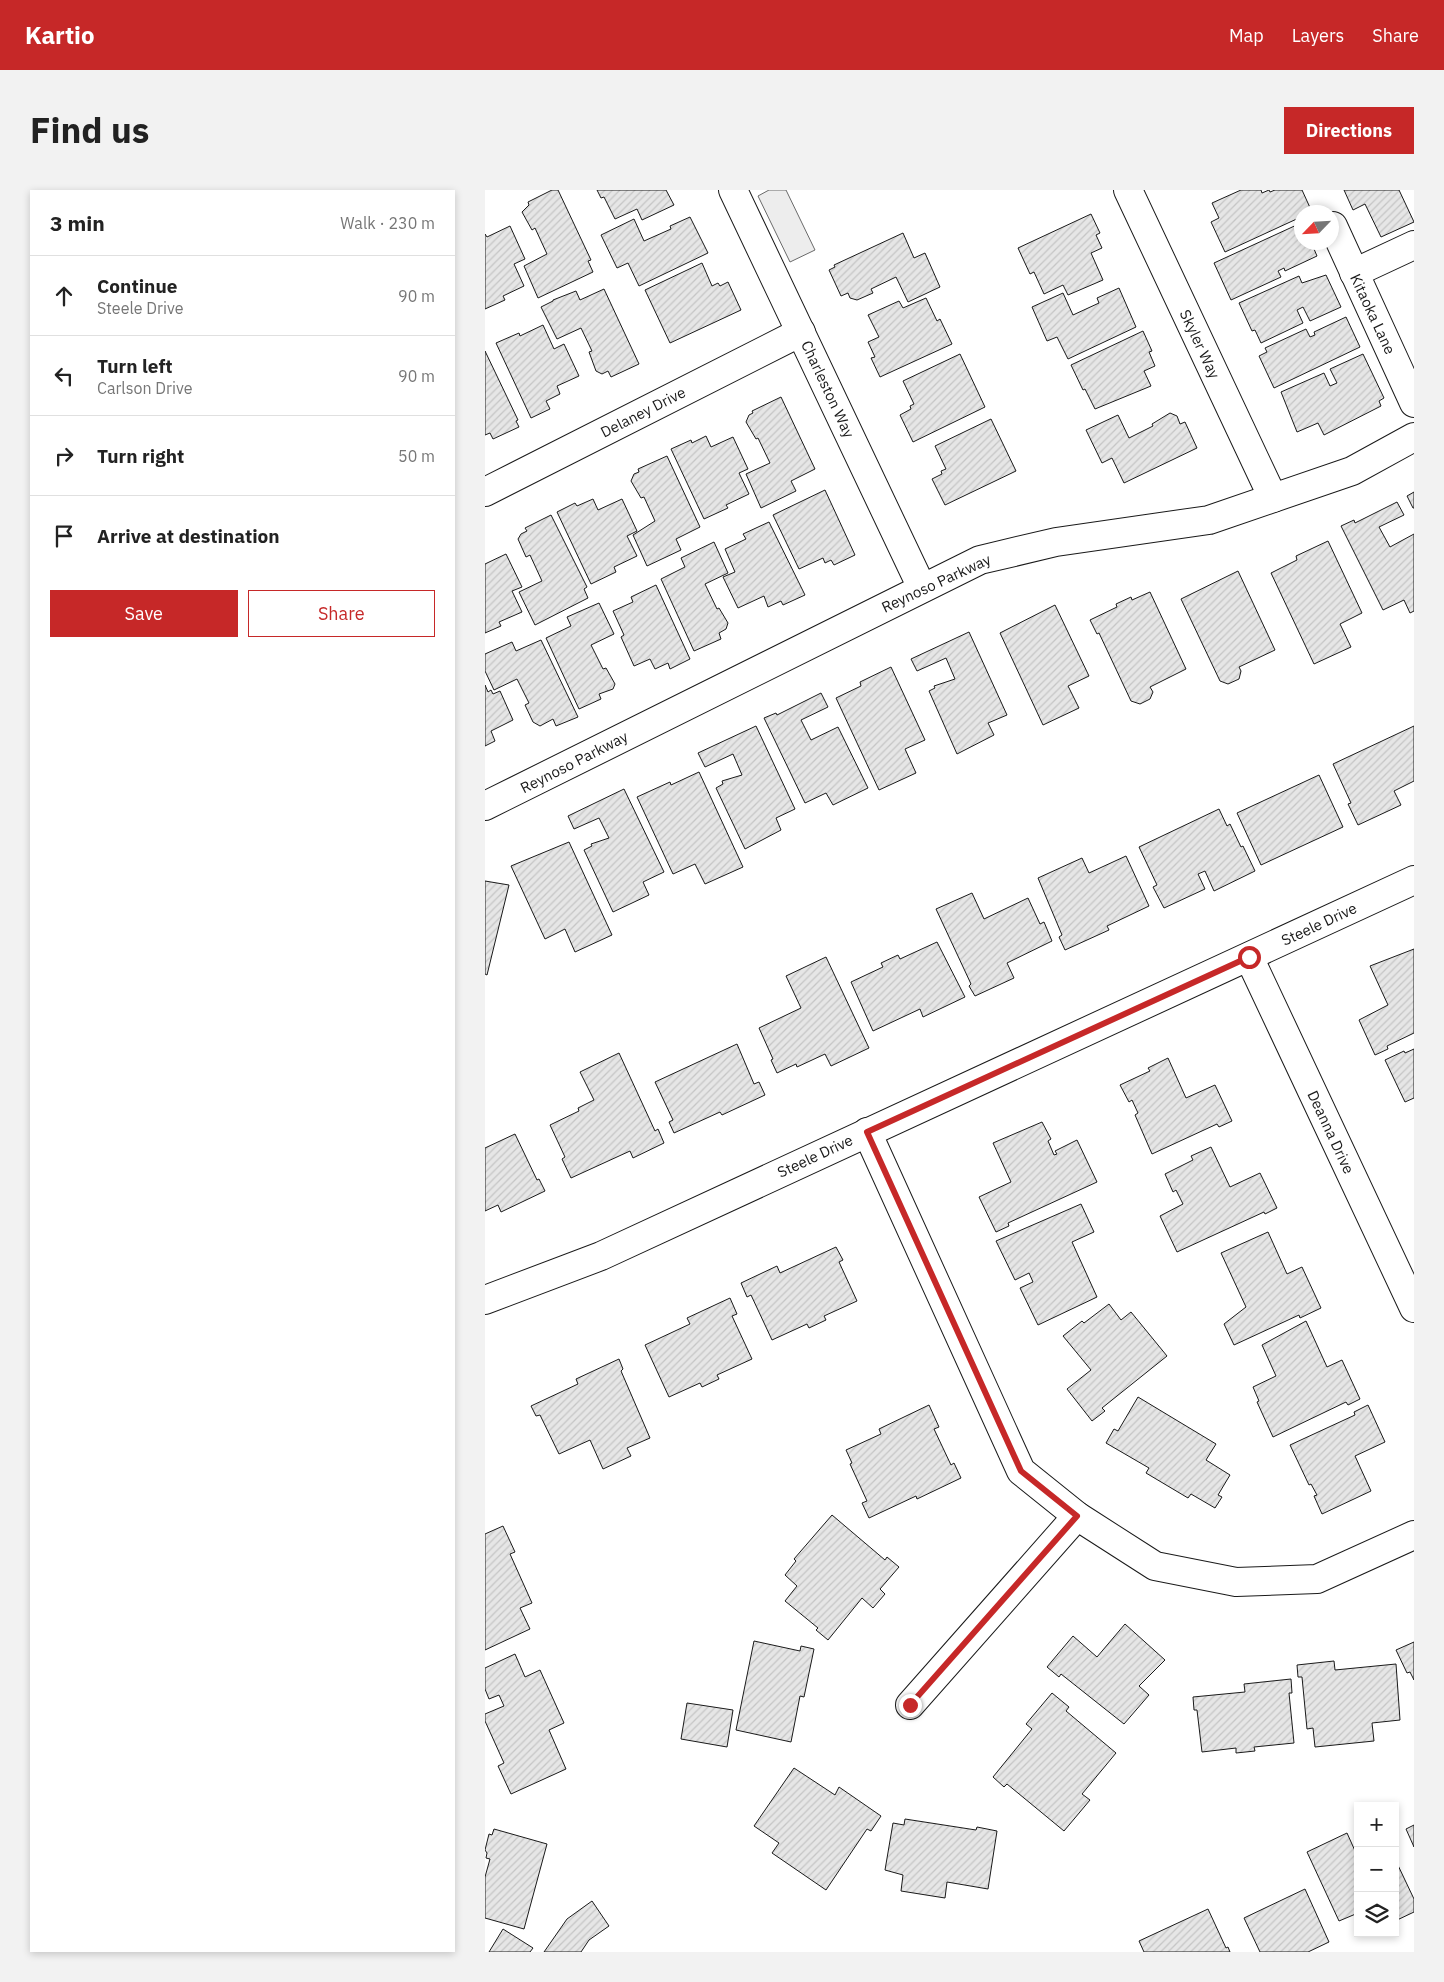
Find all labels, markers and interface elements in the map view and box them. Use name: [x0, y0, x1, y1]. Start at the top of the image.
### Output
text: Kartio: [25, 19, 95, 51]
text: Map: [1229, 24, 1264, 47]
text: Layers: [1292, 24, 1344, 47]
text: Share: [1372, 24, 1419, 47]
text: Find us: [30, 107, 149, 153]
button: Directions: [1284, 107, 1414, 154]
north arrow: [1294, 205, 1339, 250]
text: 3 min: [50, 209, 105, 237]
text: Walk · 230 m: [340, 213, 435, 233]
street label: Kitaoka Lane: [1346, 271, 1400, 357]
text: Continue: [97, 274, 177, 298]
icon: ahead: [50, 282, 78, 310]
text: 90 m: [398, 286, 435, 306]
text: Steele Drive: [97, 298, 183, 318]
street label: Skyler Way: [1176, 306, 1224, 382]
street label: Charleston Way: [797, 337, 859, 441]
text: Turn left: [97, 354, 173, 378]
icon: left: [50, 362, 78, 390]
text: 90 m: [398, 366, 435, 386]
text: Carlson Drive: [97, 378, 192, 398]
street label: Delaney Drive: [597, 382, 689, 442]
icon: right: [50, 442, 78, 470]
text: Turn right: [97, 444, 184, 468]
text: 50 m: [398, 446, 435, 466]
icon: arrive: [50, 522, 78, 550]
text: Arrive at destination: [97, 524, 280, 548]
street label: Reynoso Parkway: [878, 549, 994, 617]
button: Save: [50, 590, 238, 637]
button: Share: [248, 590, 435, 637]
street label: Reynoso Parkway: [517, 726, 631, 797]
street label: Steele Drive: [1278, 898, 1360, 950]
route start: [1238, 946, 1261, 969]
street label: Deanna Drive: [1303, 1087, 1359, 1177]
street label: Steele Drive: [774, 1130, 856, 1182]
route end: [899, 1694, 922, 1717]
map controls: [1354, 1802, 1399, 1937]
button: +: [1354, 1802, 1399, 1847]
button: −: [1354, 1847, 1399, 1892]
button: layers: [1354, 1892, 1399, 1937]

